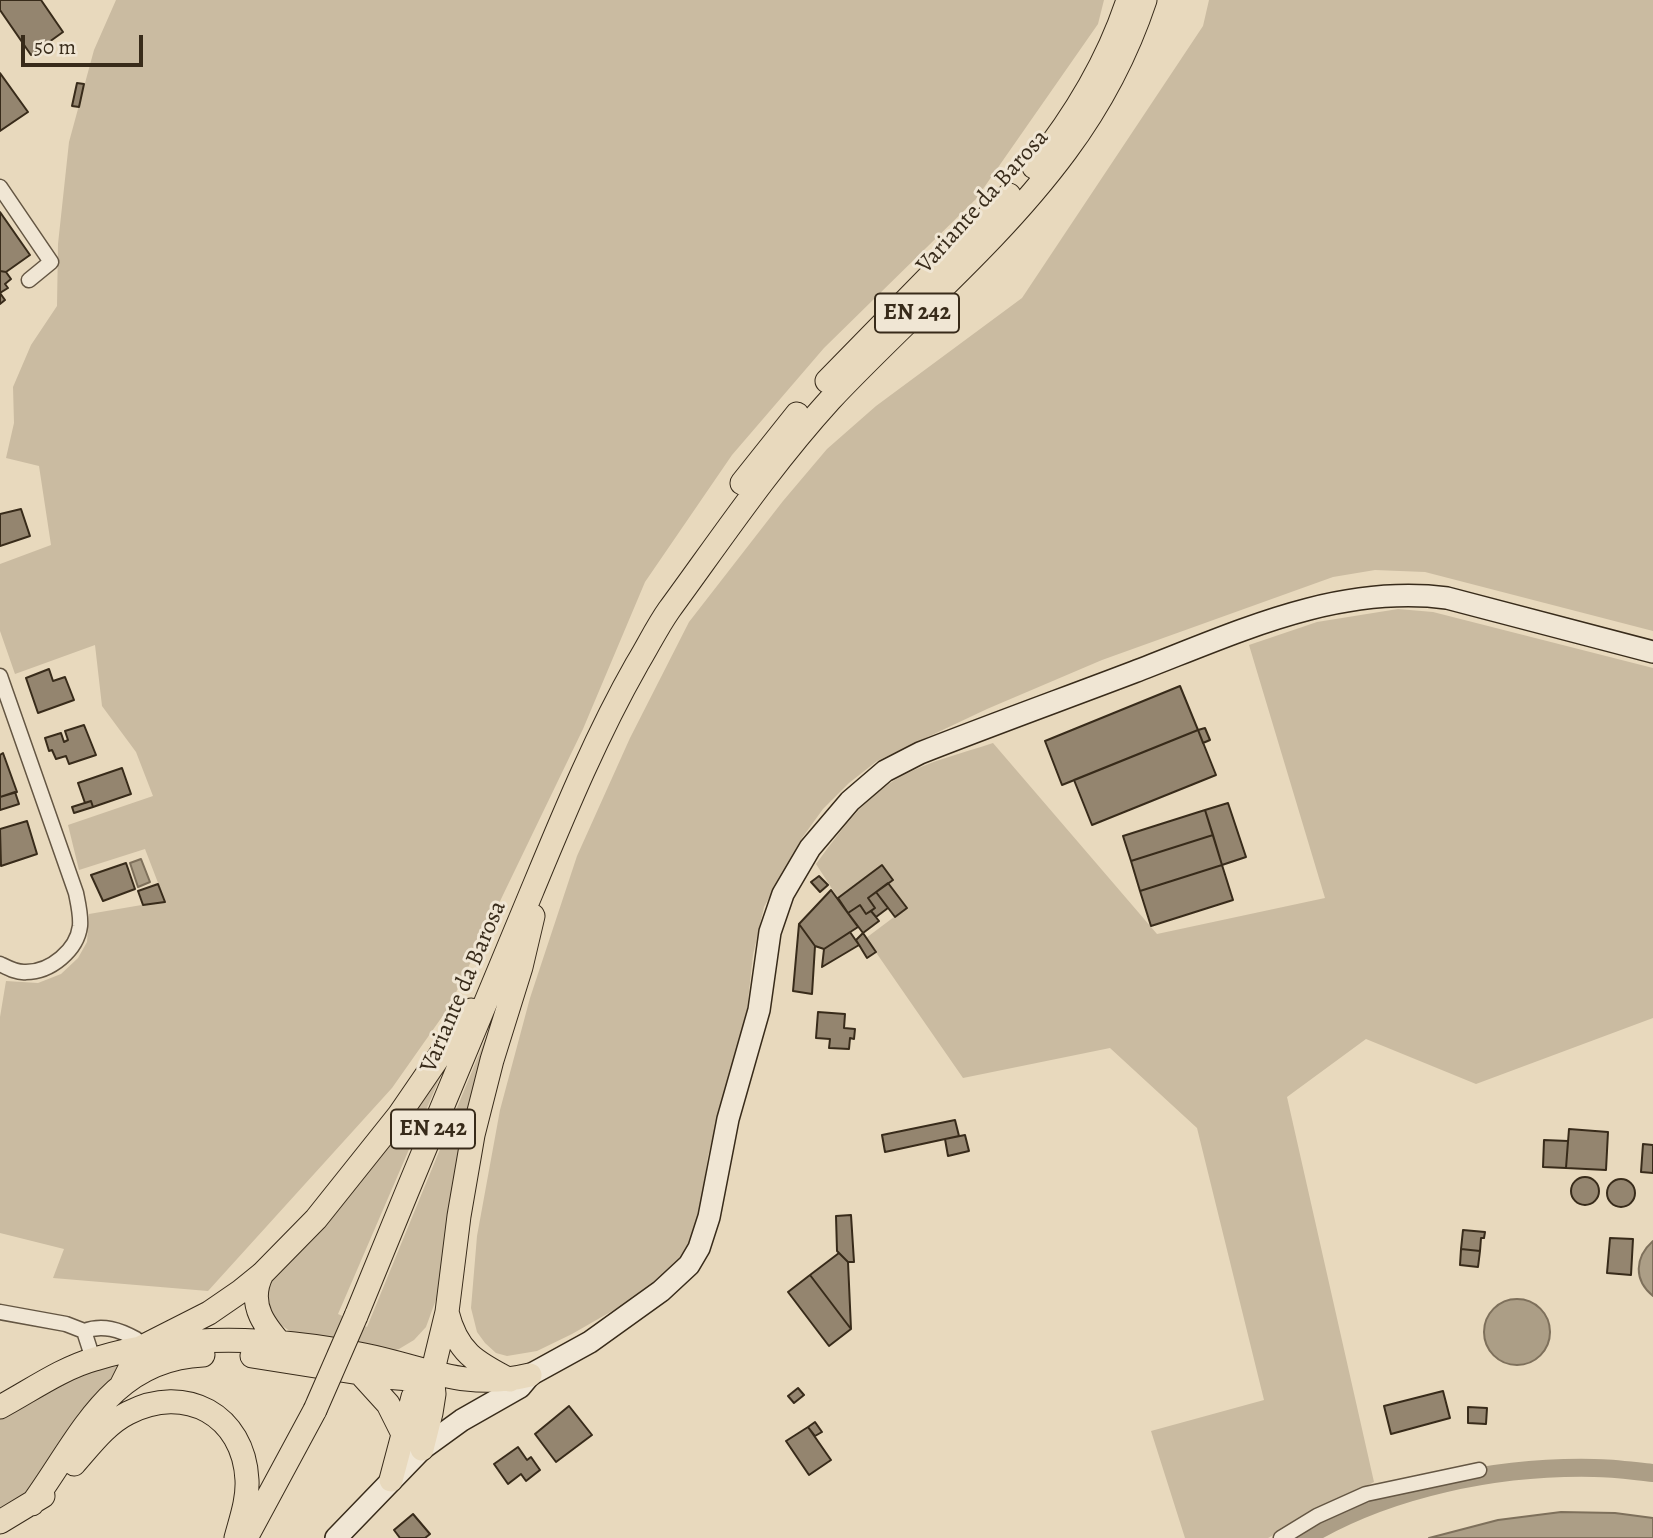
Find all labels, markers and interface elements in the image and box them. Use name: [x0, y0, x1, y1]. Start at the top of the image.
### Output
scale bar: [24, 21, 147, 65]
text: 50 m: [34, 33, 76, 61]
street label: Variante da Barosa: [911, 124, 1055, 280]
road number: EN 242: [875, 294, 959, 332]
street label: Variante da Barosa: [415, 897, 513, 1077]
road number: EN 242: [391, 1110, 475, 1148]

